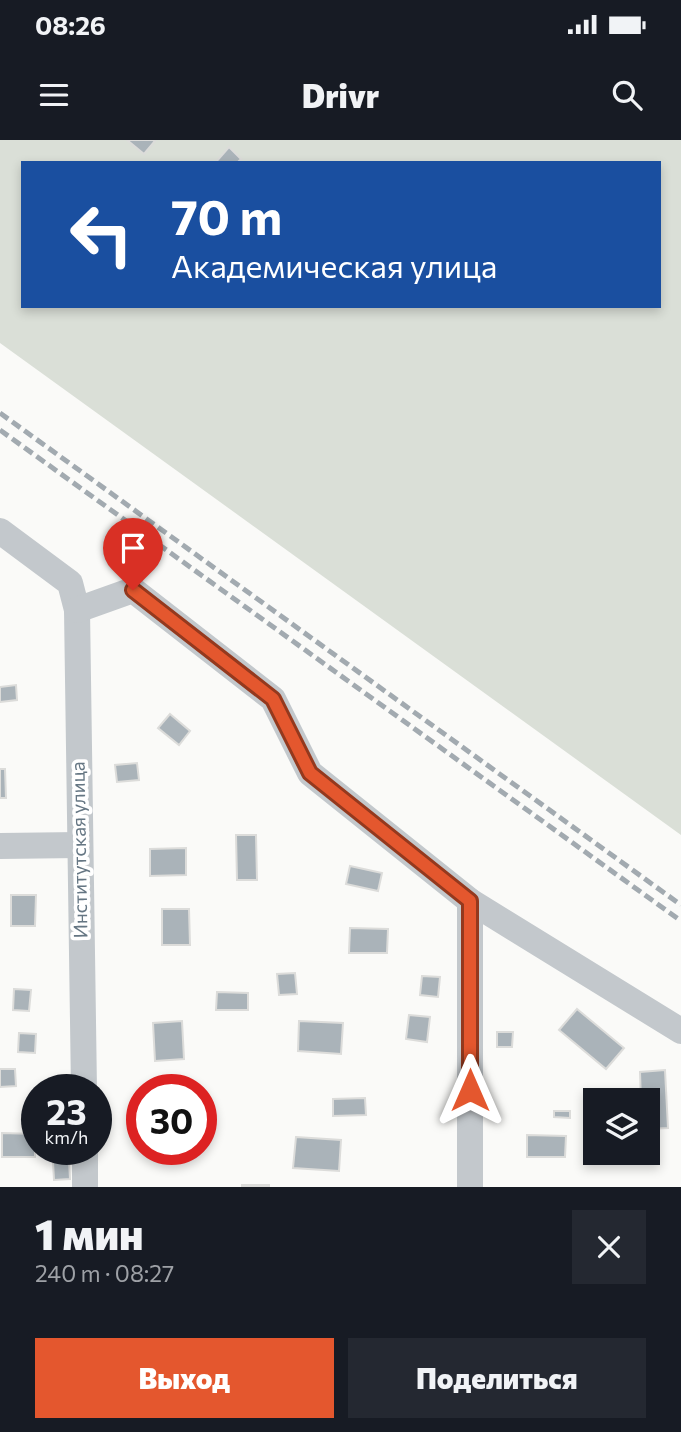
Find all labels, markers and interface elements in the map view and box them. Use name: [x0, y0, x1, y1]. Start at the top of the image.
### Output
text: 08:26: [35, 9, 106, 40]
text: Drivr: [302, 75, 379, 115]
icon: menu: [35, 76, 73, 114]
icon: search: [608, 76, 646, 114]
text: 70 m: [171, 185, 282, 245]
icon: left: [56, 189, 147, 280]
text: Академическая улица: [171, 245, 497, 285]
pin: [103, 518, 163, 590]
icon: arrive: [114, 529, 152, 567]
street label: Институтская улица: [65, 761, 92, 939]
position arrow: [433, 1053, 507, 1127]
speed limit sign: 30: [126, 1074, 217, 1165]
map controls: [583, 1088, 660, 1165]
button: layers: [583, 1088, 660, 1165]
text: 23: [46, 1089, 87, 1132]
text: km/h: [45, 1126, 88, 1148]
text: 1 мин: [35, 1207, 144, 1259]
button: close: [572, 1210, 646, 1284]
text: 240 m · 08:27: [35, 1259, 174, 1287]
button: Выход: [35, 1338, 334, 1418]
button: Поделиться: [348, 1338, 646, 1418]

